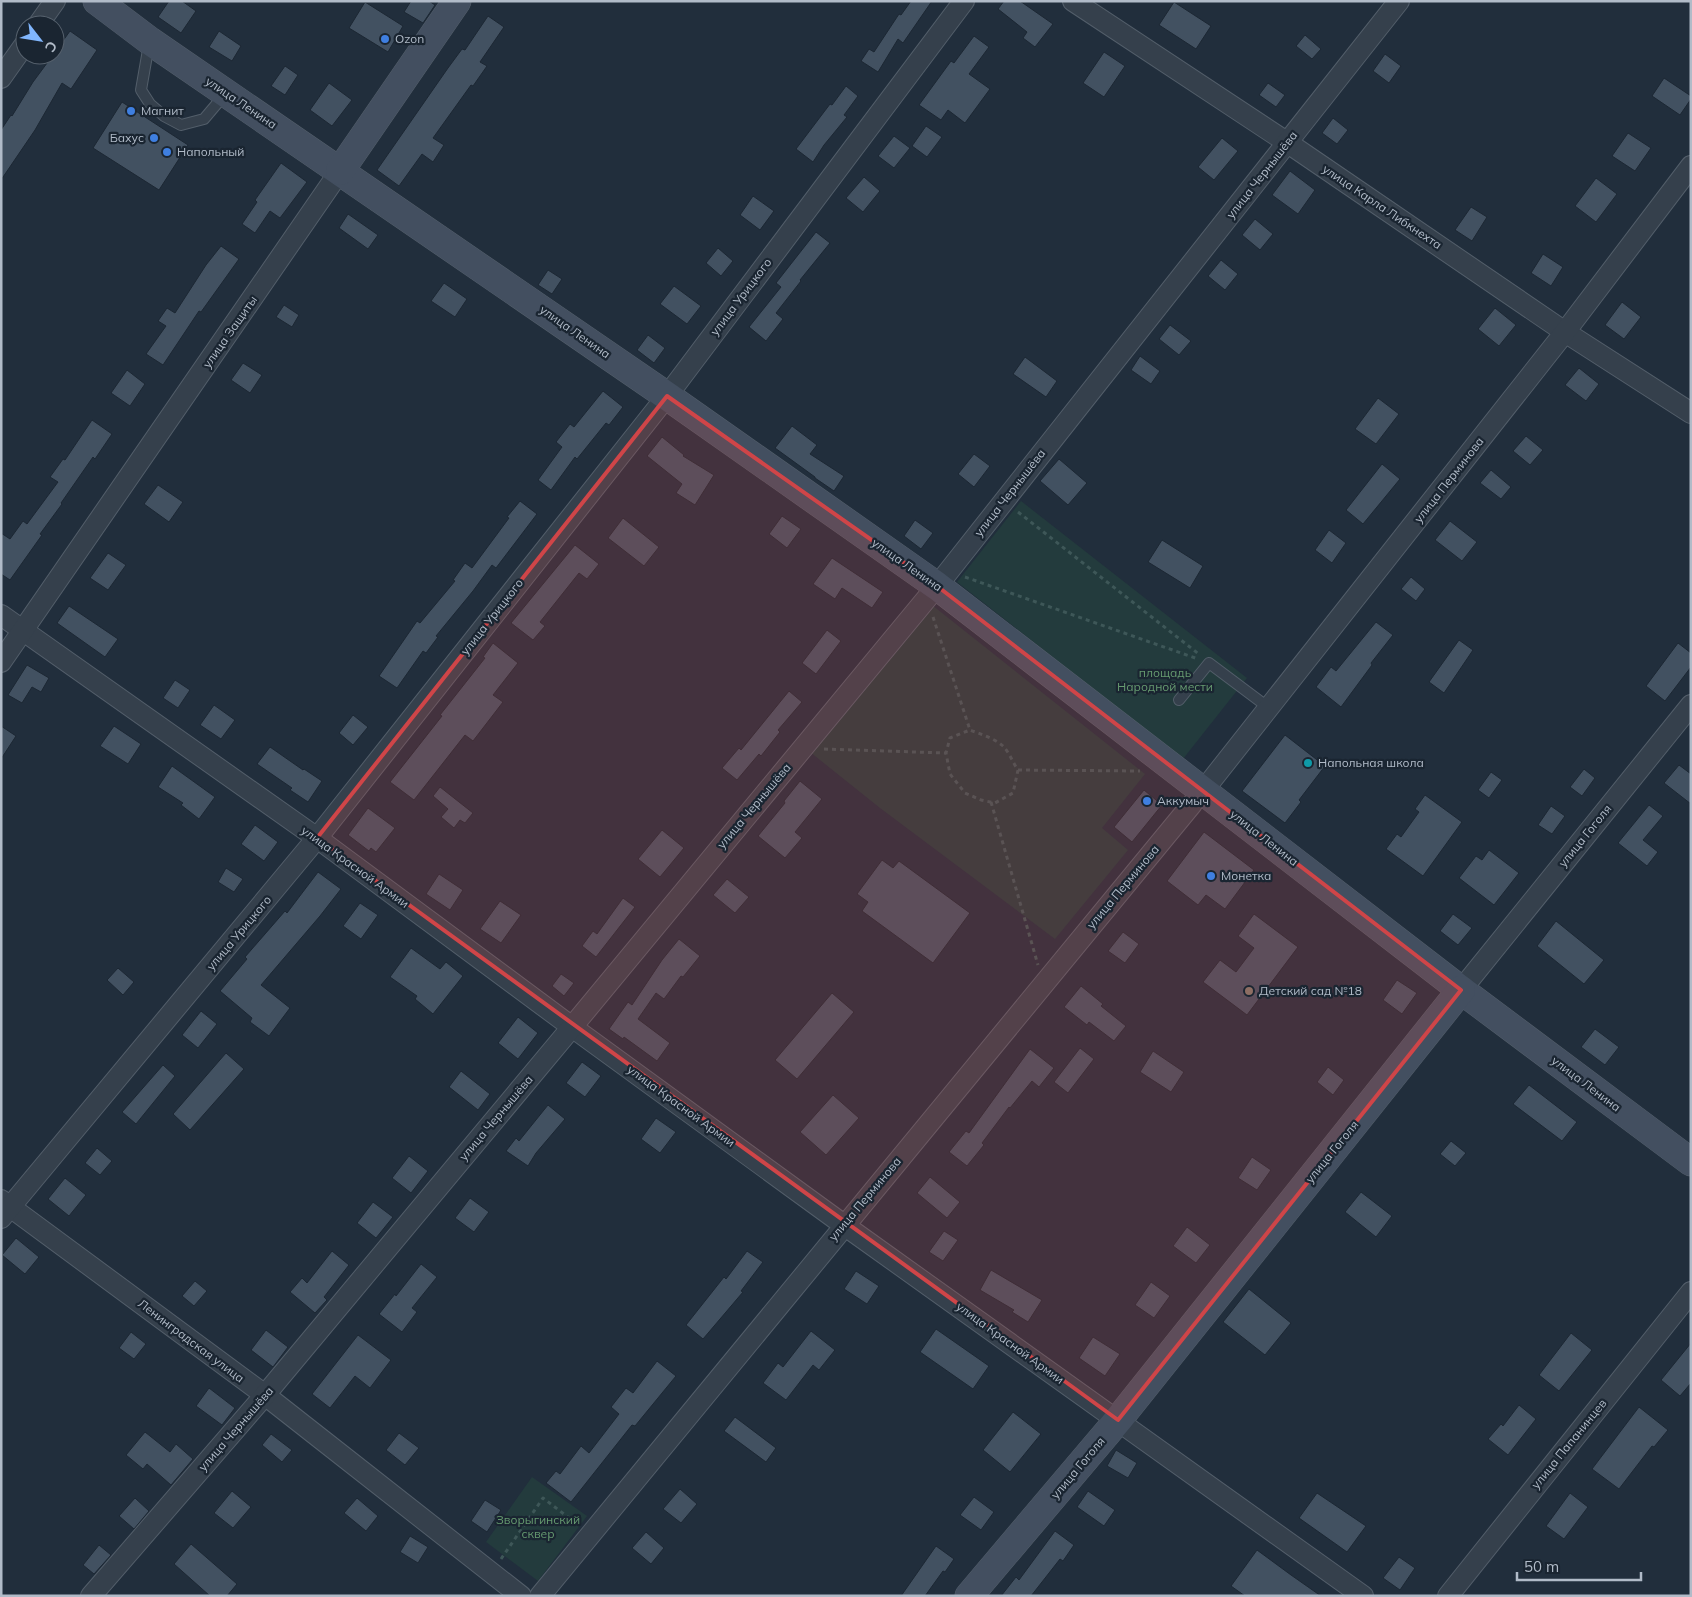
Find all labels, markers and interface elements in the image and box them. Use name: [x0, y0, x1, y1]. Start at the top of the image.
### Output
north arrow: [15, 15, 65, 65]
place label: Ozon: [395, 31, 424, 46]
marker: Ozon: [379, 33, 391, 45]
text: С: [41, 38, 61, 55]
street label: улица Ленина: [203, 73, 280, 132]
place label: Магнит: [141, 103, 184, 118]
marker: Магнит: [125, 105, 137, 117]
street label: улица Чернышёва: [1223, 128, 1300, 221]
place label: Бахус: [110, 130, 144, 145]
marker: Бахус: [148, 132, 160, 144]
place label: Напольный: [177, 144, 244, 159]
marker: Напольный: [161, 146, 173, 158]
street label: улица Карла Либкнехта: [1320, 161, 1445, 252]
street label: улица Урицкого: [707, 255, 775, 338]
street label: улица Защиты: [199, 293, 260, 371]
street label: улица Ленина: [537, 302, 613, 361]
street label: улица Перминова: [1410, 434, 1487, 526]
street label: улица Чернышёва: [971, 446, 1048, 539]
street label: улица Ленина: [869, 535, 945, 594]
street label: улица Урицкого: [457, 575, 526, 658]
park label: площадь Народной мести: [1117, 665, 1213, 694]
place label: Напольная школа: [1318, 755, 1424, 770]
marker: Напольная школа: [1302, 757, 1314, 769]
street label: улица Чернышёва: [713, 760, 794, 851]
place label: Аккумыч: [1157, 793, 1209, 808]
marker: Аккумыч: [1141, 795, 1153, 807]
street label: улица Гоголя: [1555, 801, 1614, 870]
street label: улица Ленина: [1227, 806, 1302, 869]
street label: улица Красной Армии: [298, 822, 412, 911]
street label: улица Перминова: [1083, 842, 1162, 932]
place label: Монетка: [1221, 868, 1271, 883]
marker: Монетка: [1205, 870, 1217, 882]
street label: улица Урицкого: [203, 892, 274, 973]
place label: Детский сад №18: [1259, 983, 1362, 998]
marker: Детский сад №18: [1243, 985, 1255, 997]
street label: улица Ленина: [1549, 1053, 1624, 1114]
street label: улица Красной Армии: [624, 1061, 738, 1150]
street label: улица Чернышёва: [455, 1072, 536, 1163]
street label: улица Гоголя: [1302, 1117, 1361, 1186]
street label: улица Перминова: [825, 1154, 904, 1244]
street label: Ленинградская улица: [135, 1296, 247, 1385]
street label: улица Красной Армии: [953, 1298, 1067, 1387]
street label: улица Чернышёва: [195, 1383, 276, 1474]
street label: улица Папанинцев: [1528, 1396, 1610, 1492]
street label: улица Гоголя: [1047, 1434, 1108, 1502]
park label: Зворыгинский сквер: [496, 1512, 580, 1541]
scale bar: [1517, 1550, 1641, 1582]
text: 50 m: [1524, 1557, 1559, 1576]

